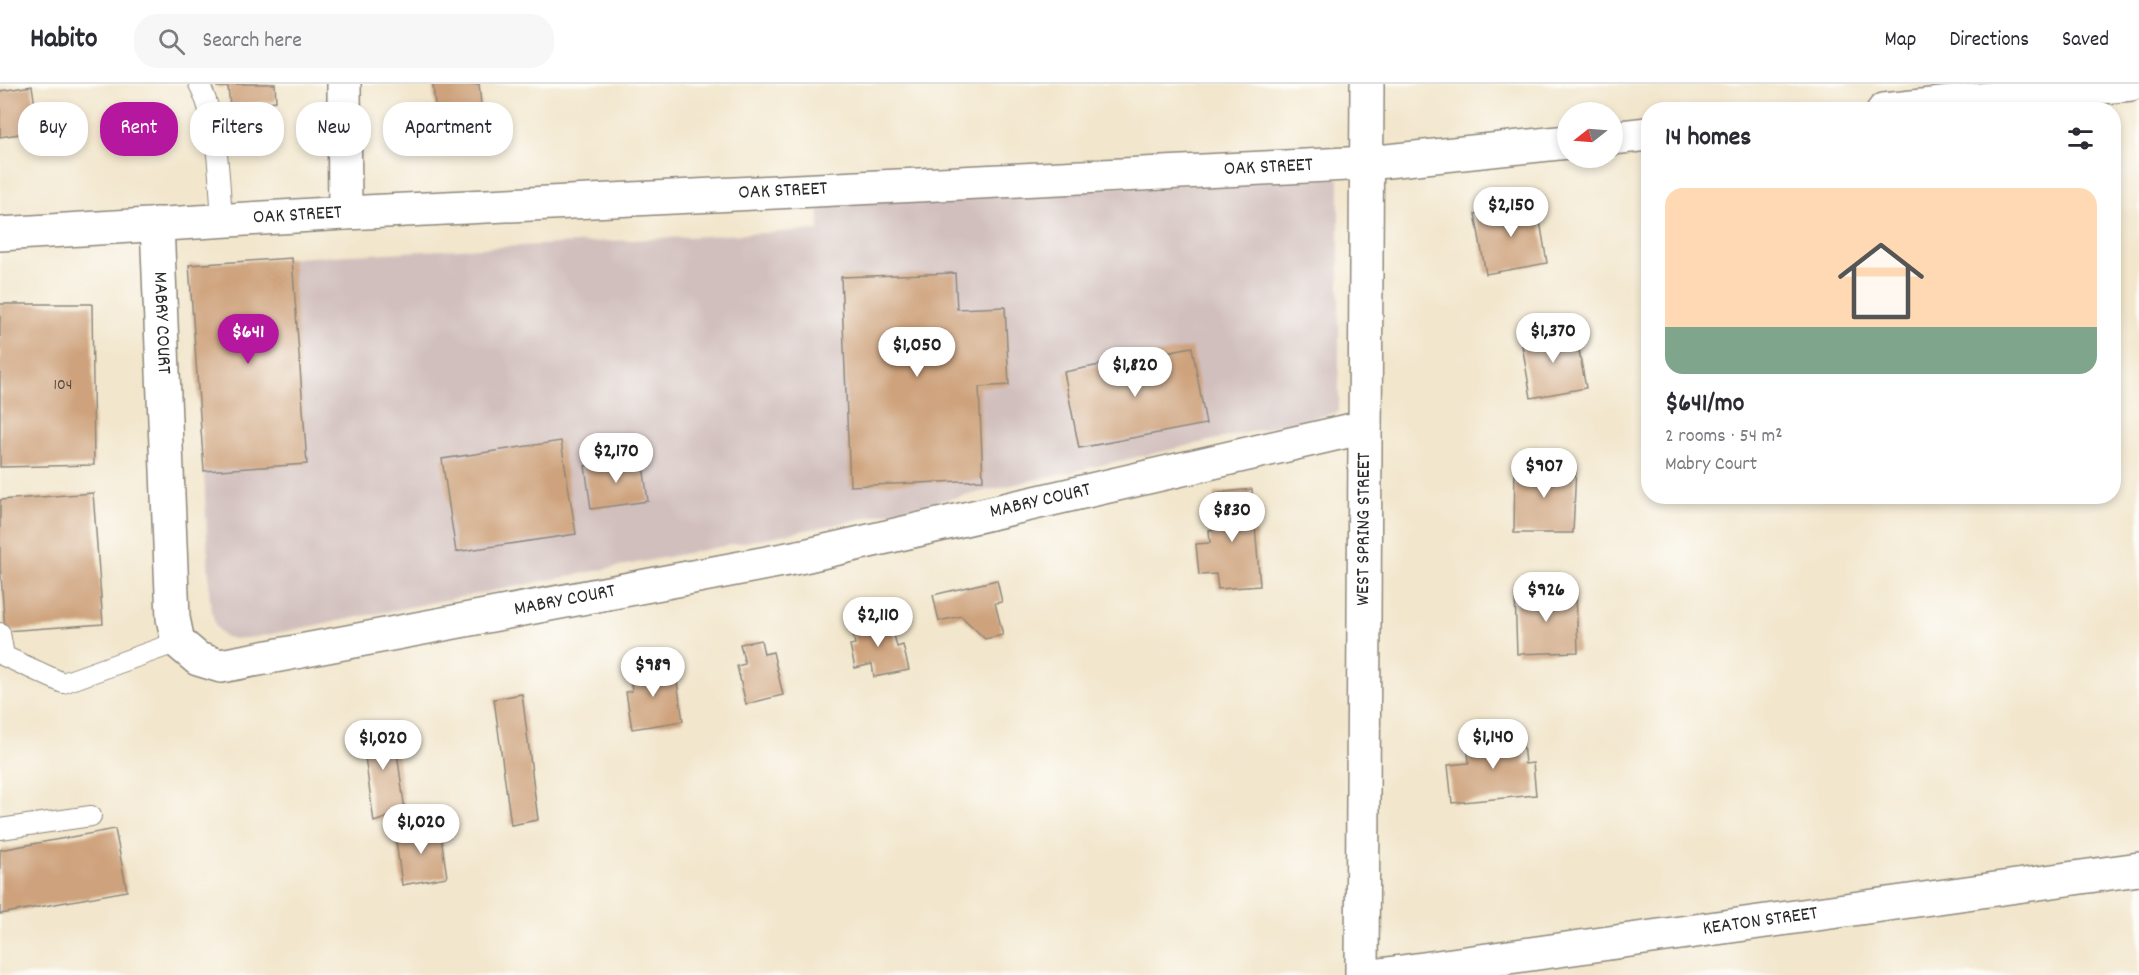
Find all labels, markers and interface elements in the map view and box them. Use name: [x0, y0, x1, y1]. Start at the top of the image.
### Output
search box: [134, 14, 554, 68]
text: Habito: [30, 21, 98, 61]
icon: search: [155, 25, 188, 58]
text: Search here: [203, 26, 302, 57]
text: Map: [1885, 26, 1916, 56]
text: Directions: [1949, 26, 2029, 56]
text: Saved: [2062, 26, 2109, 56]
chip: Buy: [18, 102, 88, 156]
chip: Rent: [100, 102, 178, 156]
chip: Filters: [190, 102, 284, 156]
chip: New: [296, 102, 371, 156]
chip: Apartment: [383, 102, 513, 156]
north arrow: [1557, 102, 1623, 168]
map controls: [1557, 102, 1623, 168]
text: 14 homes: [1665, 120, 1751, 157]
icon: filters: [2064, 122, 2097, 155]
street label: OAK STREET: [1223, 152, 1313, 184]
street label: OAK STREET: [738, 175, 828, 208]
pin: $2,150: [1462, 187, 1560, 238]
text: $2,150: [1487, 192, 1535, 220]
street label: OAK STREET: [252, 199, 343, 233]
icon: home: [1827, 227, 1935, 335]
street label: MABRY COURT: [145, 271, 177, 375]
pin: $1,370: [1504, 313, 1602, 364]
pin: $641: [212, 314, 284, 365]
text: $1,370: [1530, 318, 1576, 346]
text: $641: [232, 319, 264, 347]
pin: $1,050: [868, 327, 966, 378]
text: $1,050: [892, 332, 942, 360]
pin: $1,820: [1086, 347, 1184, 398]
text: $1,820: [1112, 352, 1158, 380]
house number: 104: [54, 374, 72, 397]
text: $641/mo: [1665, 386, 1744, 423]
text: 2 rooms · 54 m²: [1665, 423, 1783, 451]
pin: $2,170: [567, 433, 665, 484]
text: $2,170: [593, 438, 639, 466]
pin: $907: [1508, 448, 1580, 499]
text: Mabry Court: [1665, 451, 1757, 479]
street label: WEST SPRING STREET: [1350, 452, 1379, 606]
text: $907: [1525, 453, 1563, 481]
street label: MABRY COURT: [987, 476, 1094, 527]
pin: $830: [1196, 492, 1268, 543]
text: $830: [1213, 497, 1251, 525]
pin: $926: [1510, 572, 1582, 623]
text: $926: [1527, 577, 1565, 605]
street label: MABRY COURT: [512, 578, 618, 624]
pin: $2,110: [829, 597, 927, 648]
text: $2,110: [857, 602, 899, 630]
pin: $989: [617, 647, 689, 698]
text: $989: [635, 652, 671, 680]
pin: $1,140: [1444, 719, 1542, 770]
pin: $1,020: [334, 720, 432, 771]
text: $1,140: [1472, 724, 1514, 752]
text: $1,020: [359, 725, 407, 753]
pin: $1,020: [372, 804, 470, 855]
text: $1,020: [397, 809, 445, 837]
street label: KEATON STREET: [1701, 900, 1820, 944]

